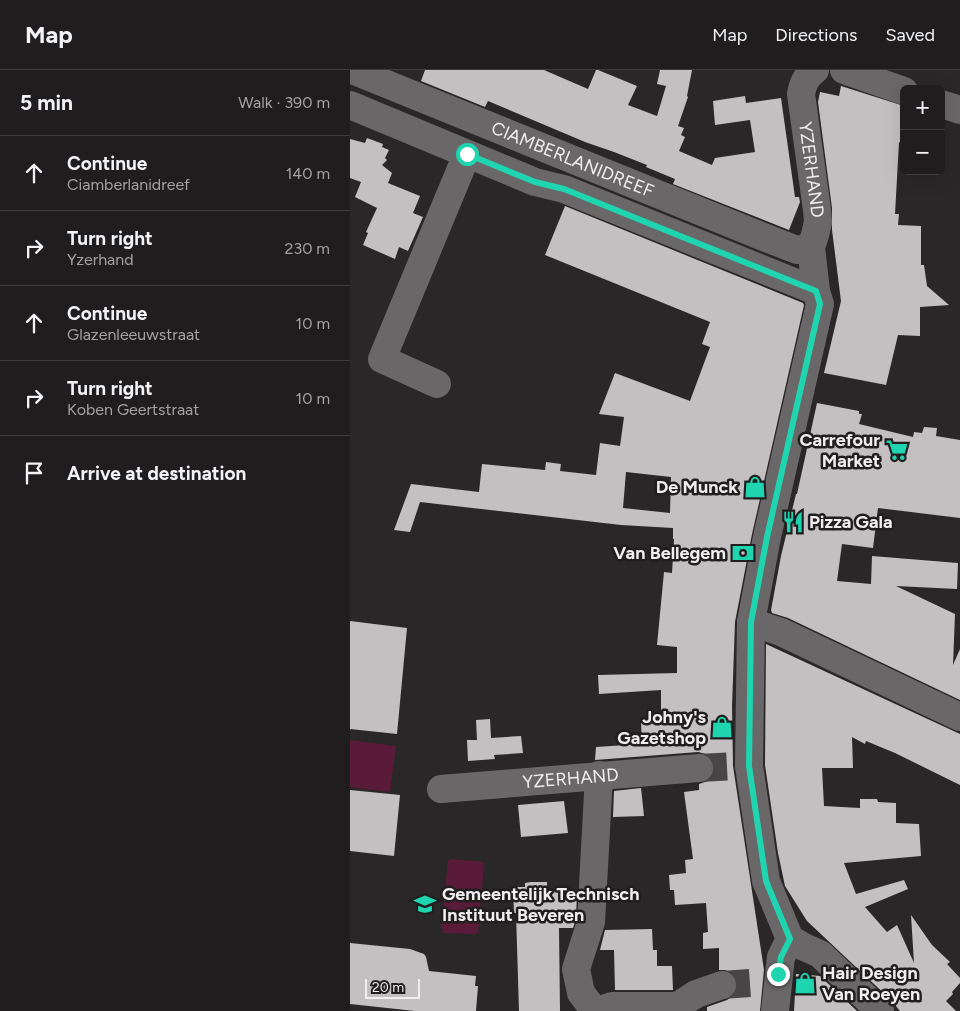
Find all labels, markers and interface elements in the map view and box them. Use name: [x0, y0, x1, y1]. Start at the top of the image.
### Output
text: Map: [25, 20, 73, 49]
text: Map: [712, 24, 747, 46]
text: Directions: [775, 24, 857, 46]
text: Saved: [885, 24, 935, 46]
map controls: [900, 85, 945, 175]
button: +: [900, 85, 945, 130]
text: 5 min: [20, 90, 73, 115]
text: Walk · 390 m: [238, 93, 330, 112]
street label: CIAMBERLANIDREEF: [488, 117, 657, 202]
street label: YZERHAND: [794, 120, 829, 218]
button: −: [900, 130, 945, 175]
route start: [456, 143, 479, 166]
text: Continue: [67, 152, 147, 175]
icon: ahead: [20, 159, 48, 187]
text: 140 m: [286, 164, 330, 183]
text: Ciamberlanidreef: [67, 175, 190, 194]
text: Turn right: [67, 227, 153, 250]
icon: right: [20, 234, 48, 262]
text: 230 m: [285, 239, 330, 258]
text: Yzerhand: [67, 250, 134, 269]
text: Continue: [67, 302, 147, 325]
icon: ahead: [20, 309, 48, 337]
text: 10 m: [296, 314, 330, 333]
text: Glazenleeuwstraat: [67, 325, 200, 344]
text: Turn right: [67, 377, 153, 400]
icon: right: [20, 384, 48, 412]
text: 10 m: [296, 389, 330, 408]
text: Koben Geertstraat: [67, 400, 199, 419]
place label: Carrefour Market: [799, 429, 880, 472]
supermarket icon: Carrefour Market: [884, 437, 910, 463]
icon: arrive: [20, 459, 48, 487]
text: Arrive at destination: [67, 462, 246, 485]
shop icon: De Munck: [742, 474, 768, 500]
place label: De Munck: [656, 476, 738, 498]
restaurant icon: Pizza Gala: [780, 509, 806, 535]
place label: Pizza Gala: [809, 511, 893, 533]
bank icon: Van Bellegem: [730, 540, 756, 566]
place label: Van Bellegem: [613, 542, 726, 564]
place label: Johny's Gazetshop: [617, 706, 707, 749]
shop icon: Johny's Gazetshop: [709, 714, 735, 740]
street label: YZERHAND: [522, 764, 620, 793]
place label: Gemeentelijk Technisch Instituut Beveren: [442, 883, 639, 926]
school or university icon: Gemeentelijk Technisch Instituut Beveren: [412, 891, 438, 917]
place label: Hair Design Van Roeyen: [822, 962, 920, 1005]
route end: [767, 963, 790, 986]
shop icon: Hair Design Van Roeyen: [792, 970, 818, 996]
scale bar: [365, 976, 420, 999]
text: 20 m: [372, 979, 404, 996]

